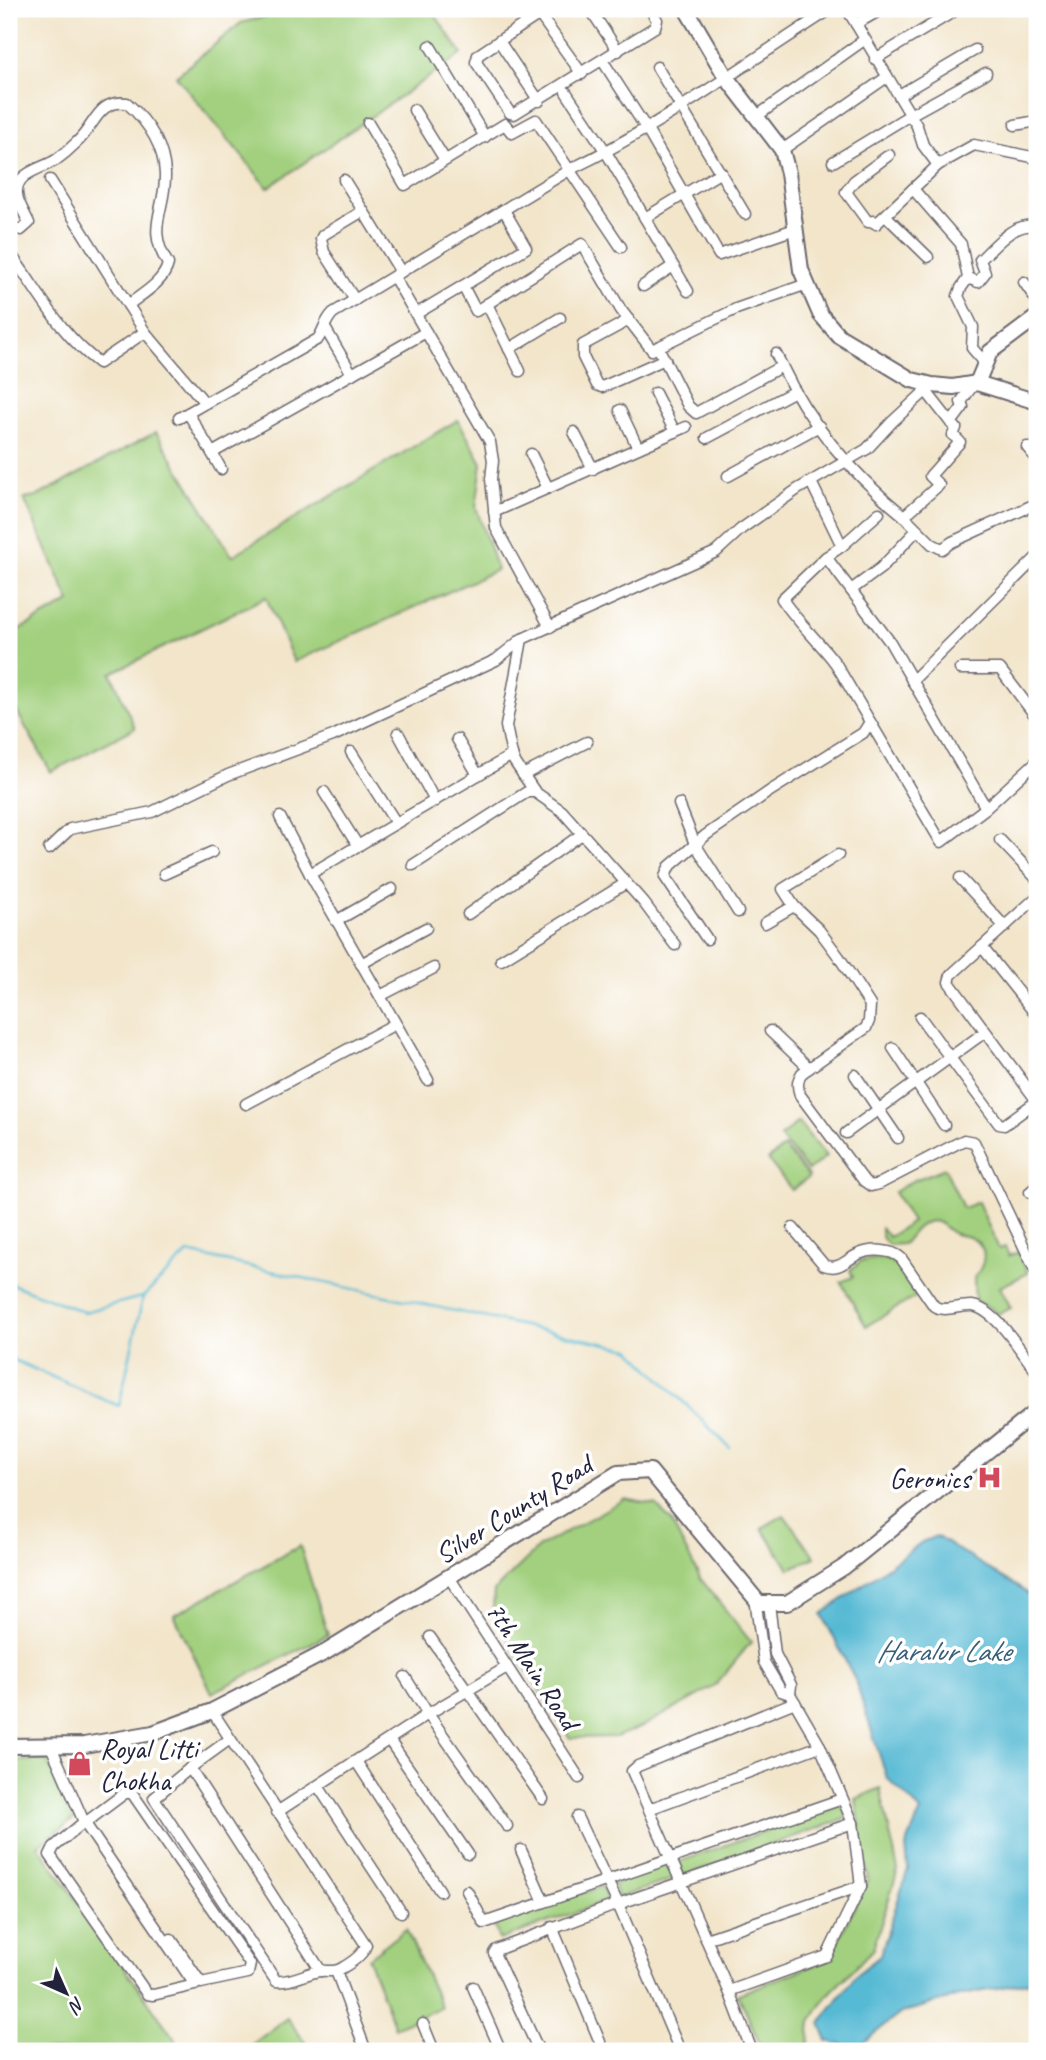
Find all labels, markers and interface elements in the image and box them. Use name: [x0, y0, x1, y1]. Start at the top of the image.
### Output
street label: Silver County Road: [428, 1445, 601, 1571]
place label: Geronics: [889, 1461, 972, 1496]
hospital icon: Geronics: [976, 1464, 1004, 1492]
street label: 7th Main Road: [478, 1595, 589, 1739]
water label: Haralur Lake: [876, 1632, 1014, 1670]
place label: Royal Litti Chokha: [100, 1731, 201, 1798]
shop icon: Royal Litti Chokha: [66, 1750, 94, 1778]
north arrow: [32, 1958, 102, 2028]
text: N: [62, 1992, 90, 2019]

